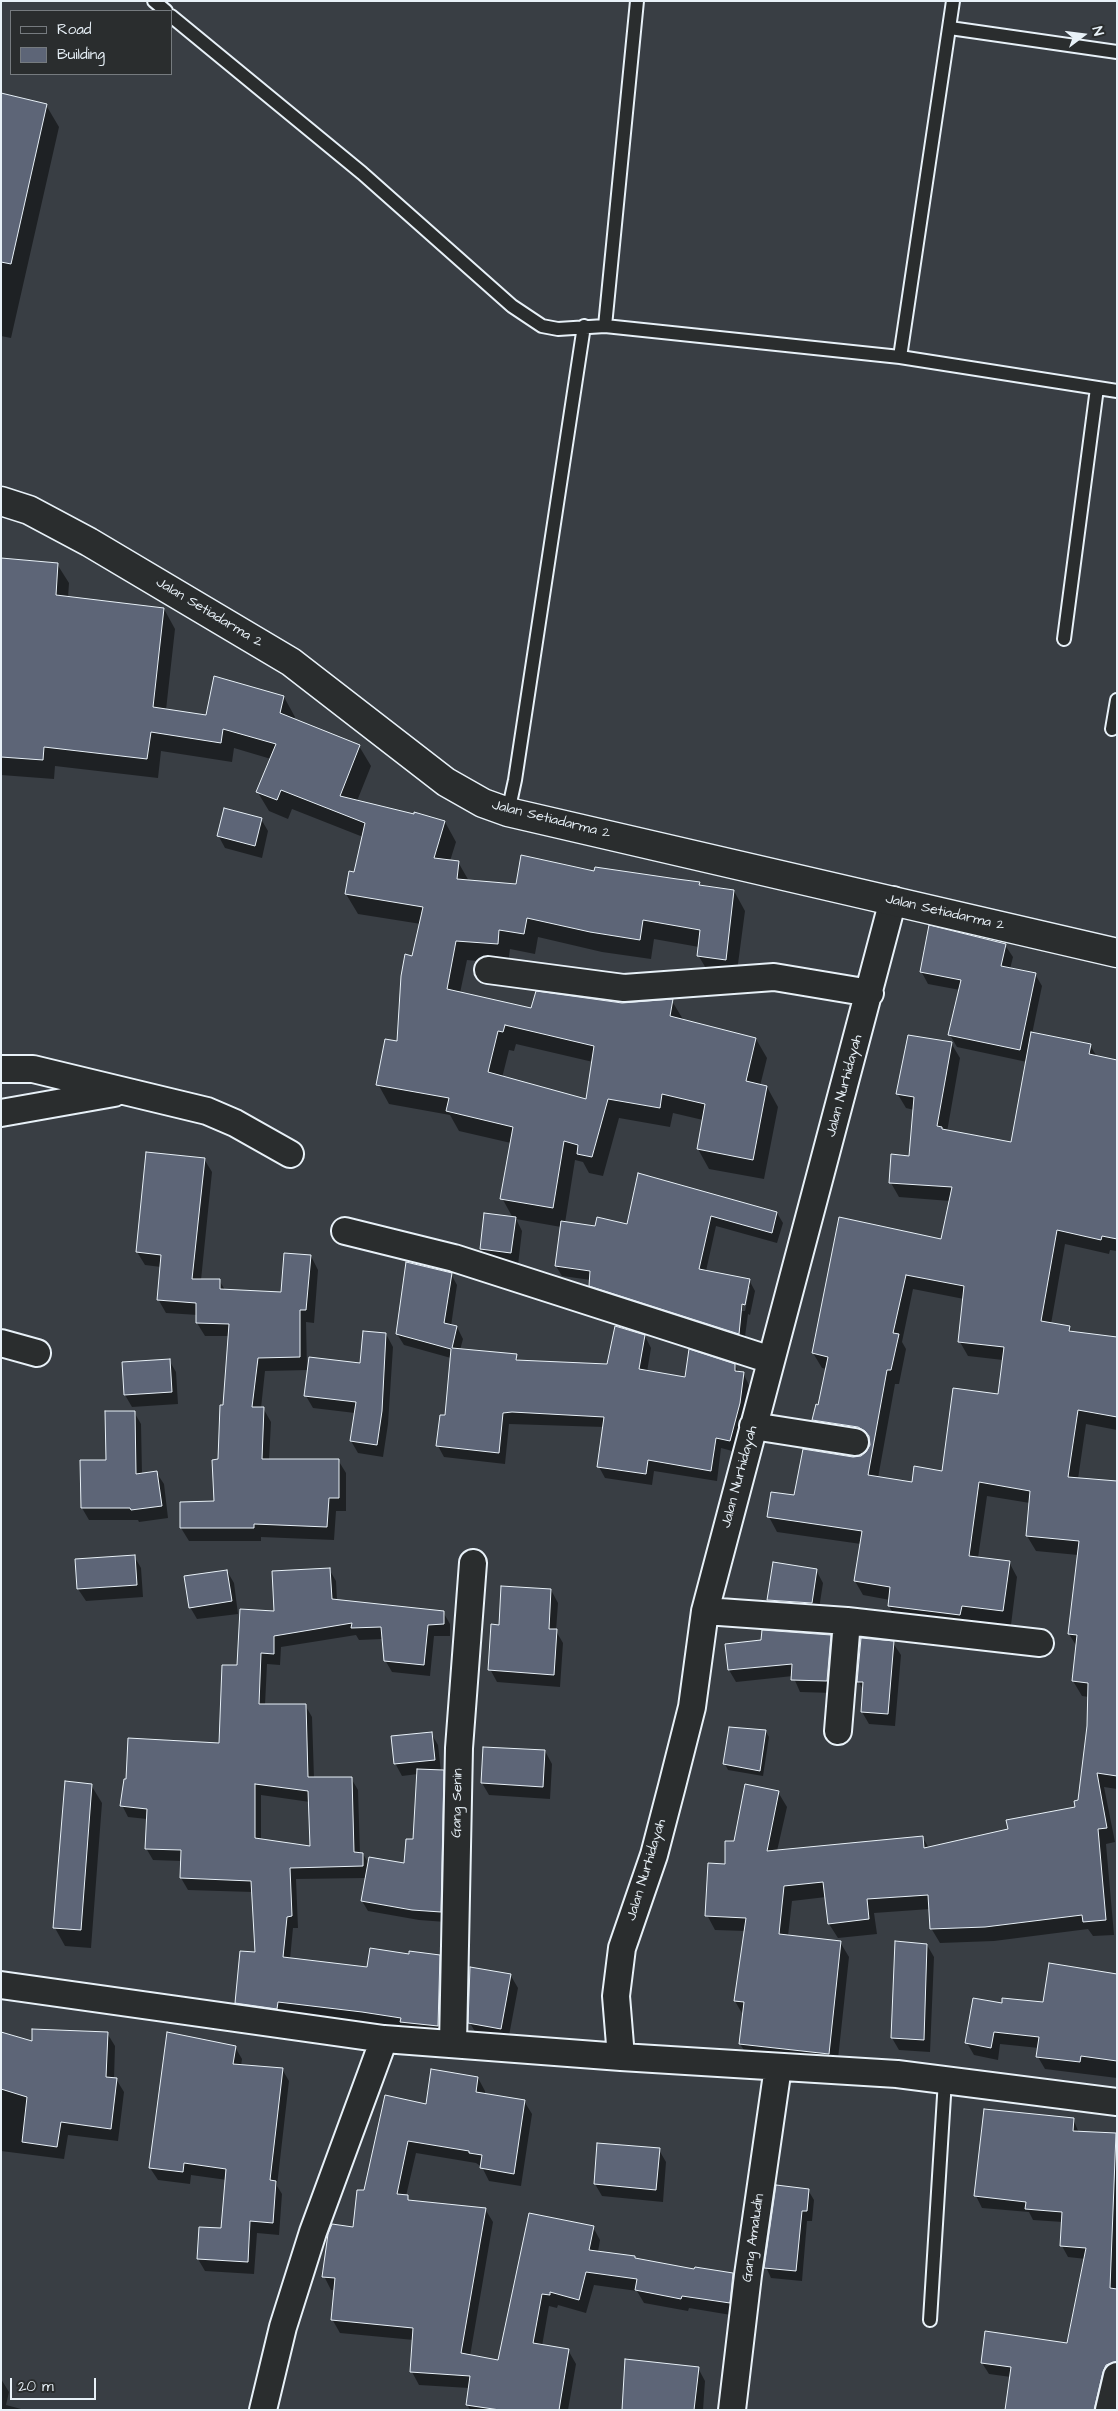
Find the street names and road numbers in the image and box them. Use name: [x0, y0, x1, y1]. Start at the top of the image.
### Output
street label: Jalan Setiadarma 2: [153, 574, 265, 652]
street label: Jalan Setiadarma 2: [490, 797, 612, 843]
street label: Jalan Setiadarma 2: [884, 891, 1006, 935]
street label: Jalan Nurhidayah: [823, 1033, 867, 1139]
street label: Jalan Nurhidayah: [718, 1424, 762, 1530]
street label: Gang Senin: [449, 1768, 467, 1838]
street label: Jalan Nurhidayah: [624, 1817, 670, 1923]
street label: Gang Amaludin: [739, 2193, 769, 2283]

